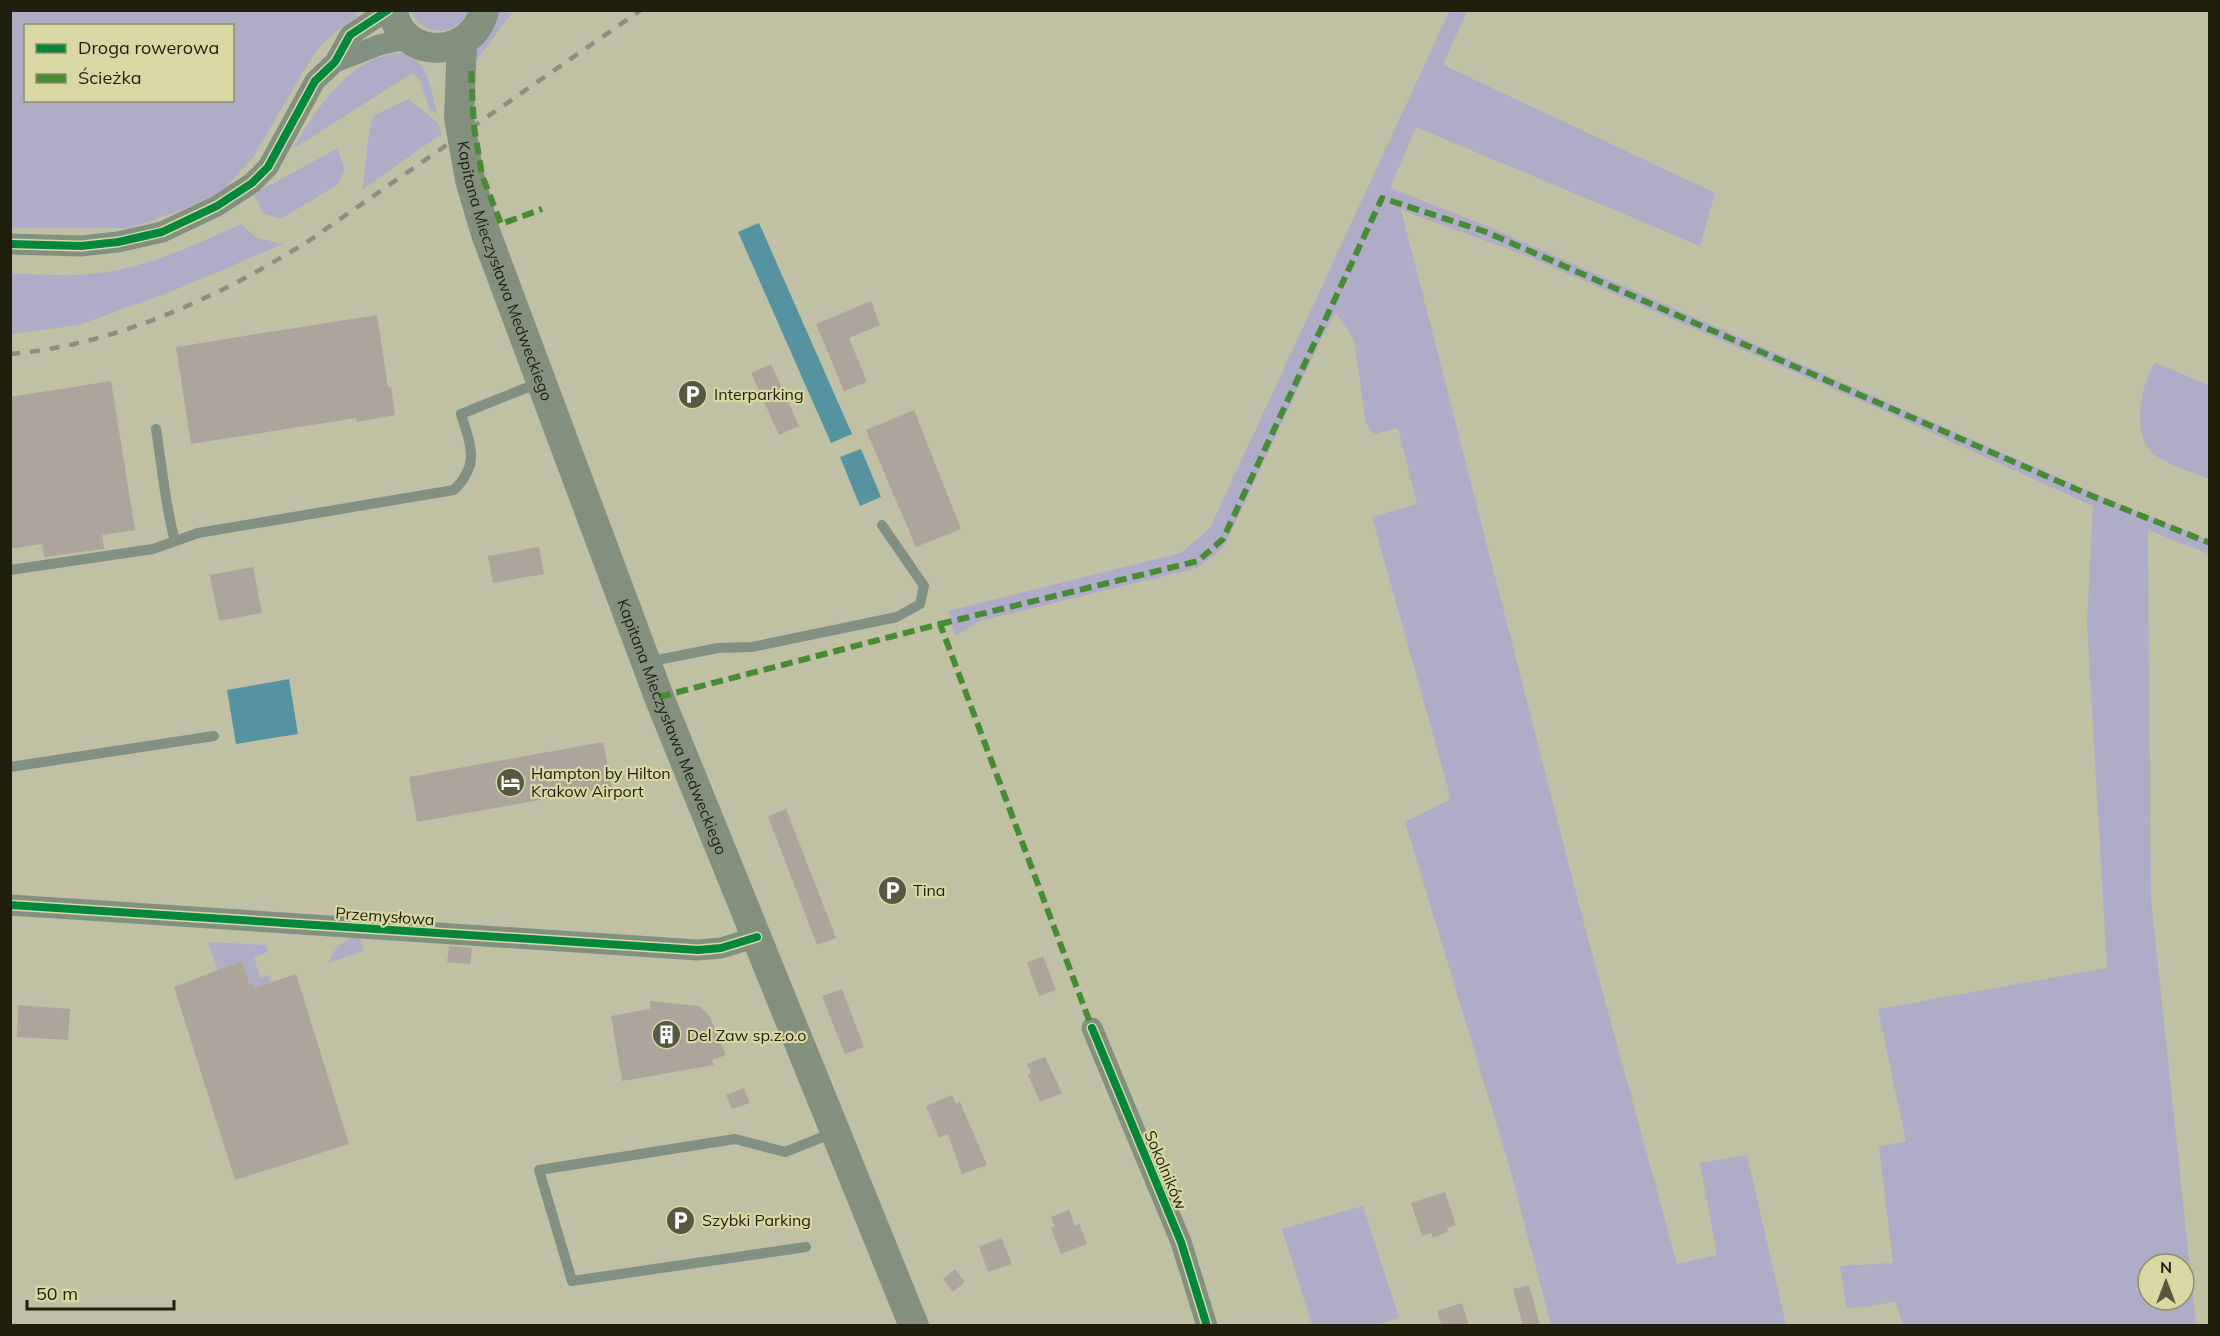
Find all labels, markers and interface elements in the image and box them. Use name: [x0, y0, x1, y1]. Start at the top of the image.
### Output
legend: [24, 24, 234, 102]
text: Droga rowerowa: [78, 36, 219, 59]
text: Ścieżka: [78, 66, 141, 89]
street label: Kapitana Mieczysława Medweckiego: [453, 139, 557, 404]
parking icon: Interparking: [677, 378, 709, 410]
place label: Interparking: [714, 384, 804, 404]
street label: Kapitana Mieczysława Medweckiego: [613, 596, 732, 857]
place label: Hampton by Hilton Krakow Airport: [531, 763, 671, 801]
hotel icon: Hampton by Hilton Krakow Airport: [494, 766, 526, 798]
parking icon: Tina: [876, 874, 908, 906]
place label: Tina: [913, 880, 945, 900]
street label: Przemysłowa: [335, 903, 435, 929]
building icon: Del Zaw sp.z.o.o: [650, 1019, 682, 1051]
place label: Del Zaw sp.z.o.o: [687, 1025, 806, 1045]
street label: Sokolników: [1140, 1127, 1192, 1213]
parking icon: Szybki Parking: [665, 1204, 697, 1236]
place label: Szybki Parking: [702, 1210, 811, 1230]
north arrow: [2136, 1252, 2196, 1312]
text: N: [2160, 1257, 2172, 1277]
scale bar: [27, 1273, 174, 1311]
text: 50 m: [36, 1282, 78, 1305]

